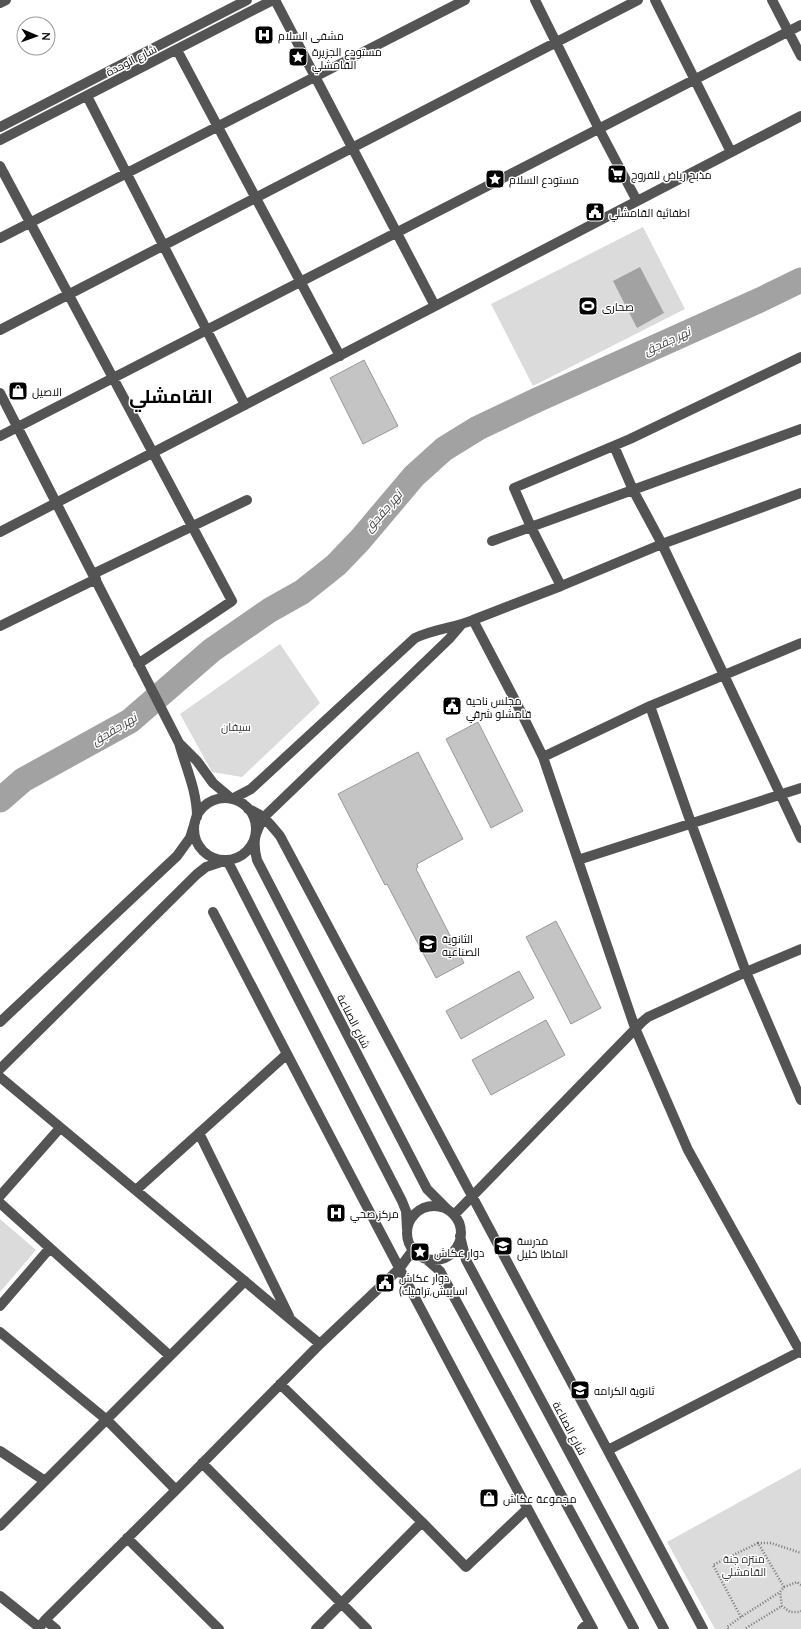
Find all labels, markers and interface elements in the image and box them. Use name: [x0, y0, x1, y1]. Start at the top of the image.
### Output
north arrow: [16, 16, 56, 56]
hospital icon: مشفى السلام: [253, 24, 275, 46]
place label: مشفى السلام: [278, 29, 344, 44]
text: N: [40, 32, 53, 41]
street label: شارع الوحدة: [104, 42, 159, 80]
place label: مستودع الجزيرة القامشلي: [312, 45, 382, 74]
place icon: مستودع الجزيرة القامشلي: [287, 46, 309, 68]
supermarket icon: مذبح رياض للفروج: [606, 163, 628, 185]
place icon: مستودع السلام: [484, 168, 506, 190]
place label: مذبح رياض للفروج: [631, 168, 712, 183]
place label: مستودع السلام: [509, 173, 579, 188]
public building icon: اطفائية القامشلي: [584, 201, 606, 223]
place label: اطفائية القامشلي: [609, 206, 690, 222]
sports icon: صحارى: [577, 295, 599, 317]
place label: صحارى: [602, 300, 634, 314]
water label: نهر جقجق: [641, 323, 695, 359]
shop icon: الاصيل: [7, 380, 29, 402]
district label: القامشلي: [129, 384, 213, 412]
place label: الاصيل: [32, 385, 62, 399]
water label: نهر جقجق: [361, 486, 407, 535]
place label: مجلس ناحية قامشلو شرقي: [466, 694, 531, 723]
public building icon: مجلس ناحية قامشلو شرقي: [441, 695, 463, 717]
water label: نهر جقجق: [89, 709, 141, 749]
park label: سيفان: [221, 720, 251, 734]
place label: الثانوية الصناعيه: [442, 932, 480, 958]
school or university icon: الثانوية الصناعيه: [417, 933, 439, 955]
street label: شارع الصناعة: [333, 992, 373, 1051]
hospital icon: مركز صحي: [325, 1202, 347, 1224]
place label: مركز صحي: [350, 1207, 399, 1223]
place label: مدرسة الماظا خليل: [517, 1234, 568, 1261]
school or university icon: مدرسة الماظا خليل: [492, 1235, 514, 1257]
place icon: دوار عكاش: [409, 1241, 431, 1263]
place label: دوار عكاش: [434, 1246, 484, 1260]
place label: دوار عكاش (اساييش٫ترافيك: [399, 1271, 468, 1298]
public building icon: دوار عكاش (اساييش٫ترافيك: [374, 1272, 396, 1294]
school or university icon: ثانوية الكرامه: [569, 1379, 591, 1401]
place label: ثانوية الكرامه: [594, 1384, 655, 1398]
street label: شارع الصناعة: [549, 1399, 590, 1458]
shop icon: مجموعة عكاش: [478, 1487, 500, 1509]
place label: مجموعة عكاش: [503, 1492, 576, 1506]
park label: منتزه جنة القامشلي: [722, 1552, 766, 1581]

